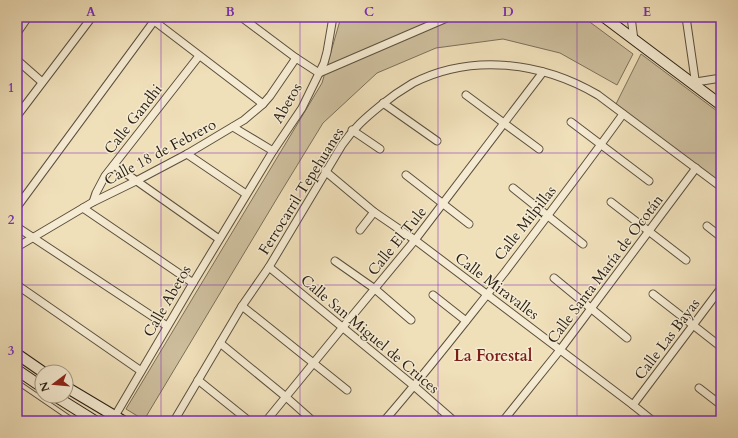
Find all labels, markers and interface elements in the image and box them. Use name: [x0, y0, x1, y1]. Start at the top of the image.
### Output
text: A: [86, 3, 96, 21]
text: B: [225, 3, 235, 21]
text: C: [364, 3, 374, 21]
text: D: [502, 3, 514, 21]
text: E: [643, 3, 651, 21]
text: 1: [8, 79, 14, 97]
street label: Abetos: [267, 79, 307, 127]
street label: Calle Gandhi: [99, 80, 167, 158]
street label: Calle 18 de Febrero: [101, 114, 219, 190]
street label: Ferrocarril Tepehuanes: [254, 124, 348, 258]
street label: Calle Milpillas: [489, 181, 561, 265]
street label: Calle Santa María de Ocotán: [542, 190, 668, 347]
street label: Calle El Tule: [363, 202, 431, 280]
text: 2: [8, 211, 15, 229]
street label: Calle Miravalles: [451, 248, 543, 324]
street label: Calle Abetos: [138, 261, 196, 341]
street label: Calle San Miguel de Cruces: [296, 270, 444, 398]
street label: Calle Las Bayas: [630, 294, 704, 384]
text: 3: [8, 342, 15, 360]
district label: La Forestal: [454, 345, 533, 367]
north arrow: [34, 364, 74, 404]
text: N: [36, 380, 53, 393]

